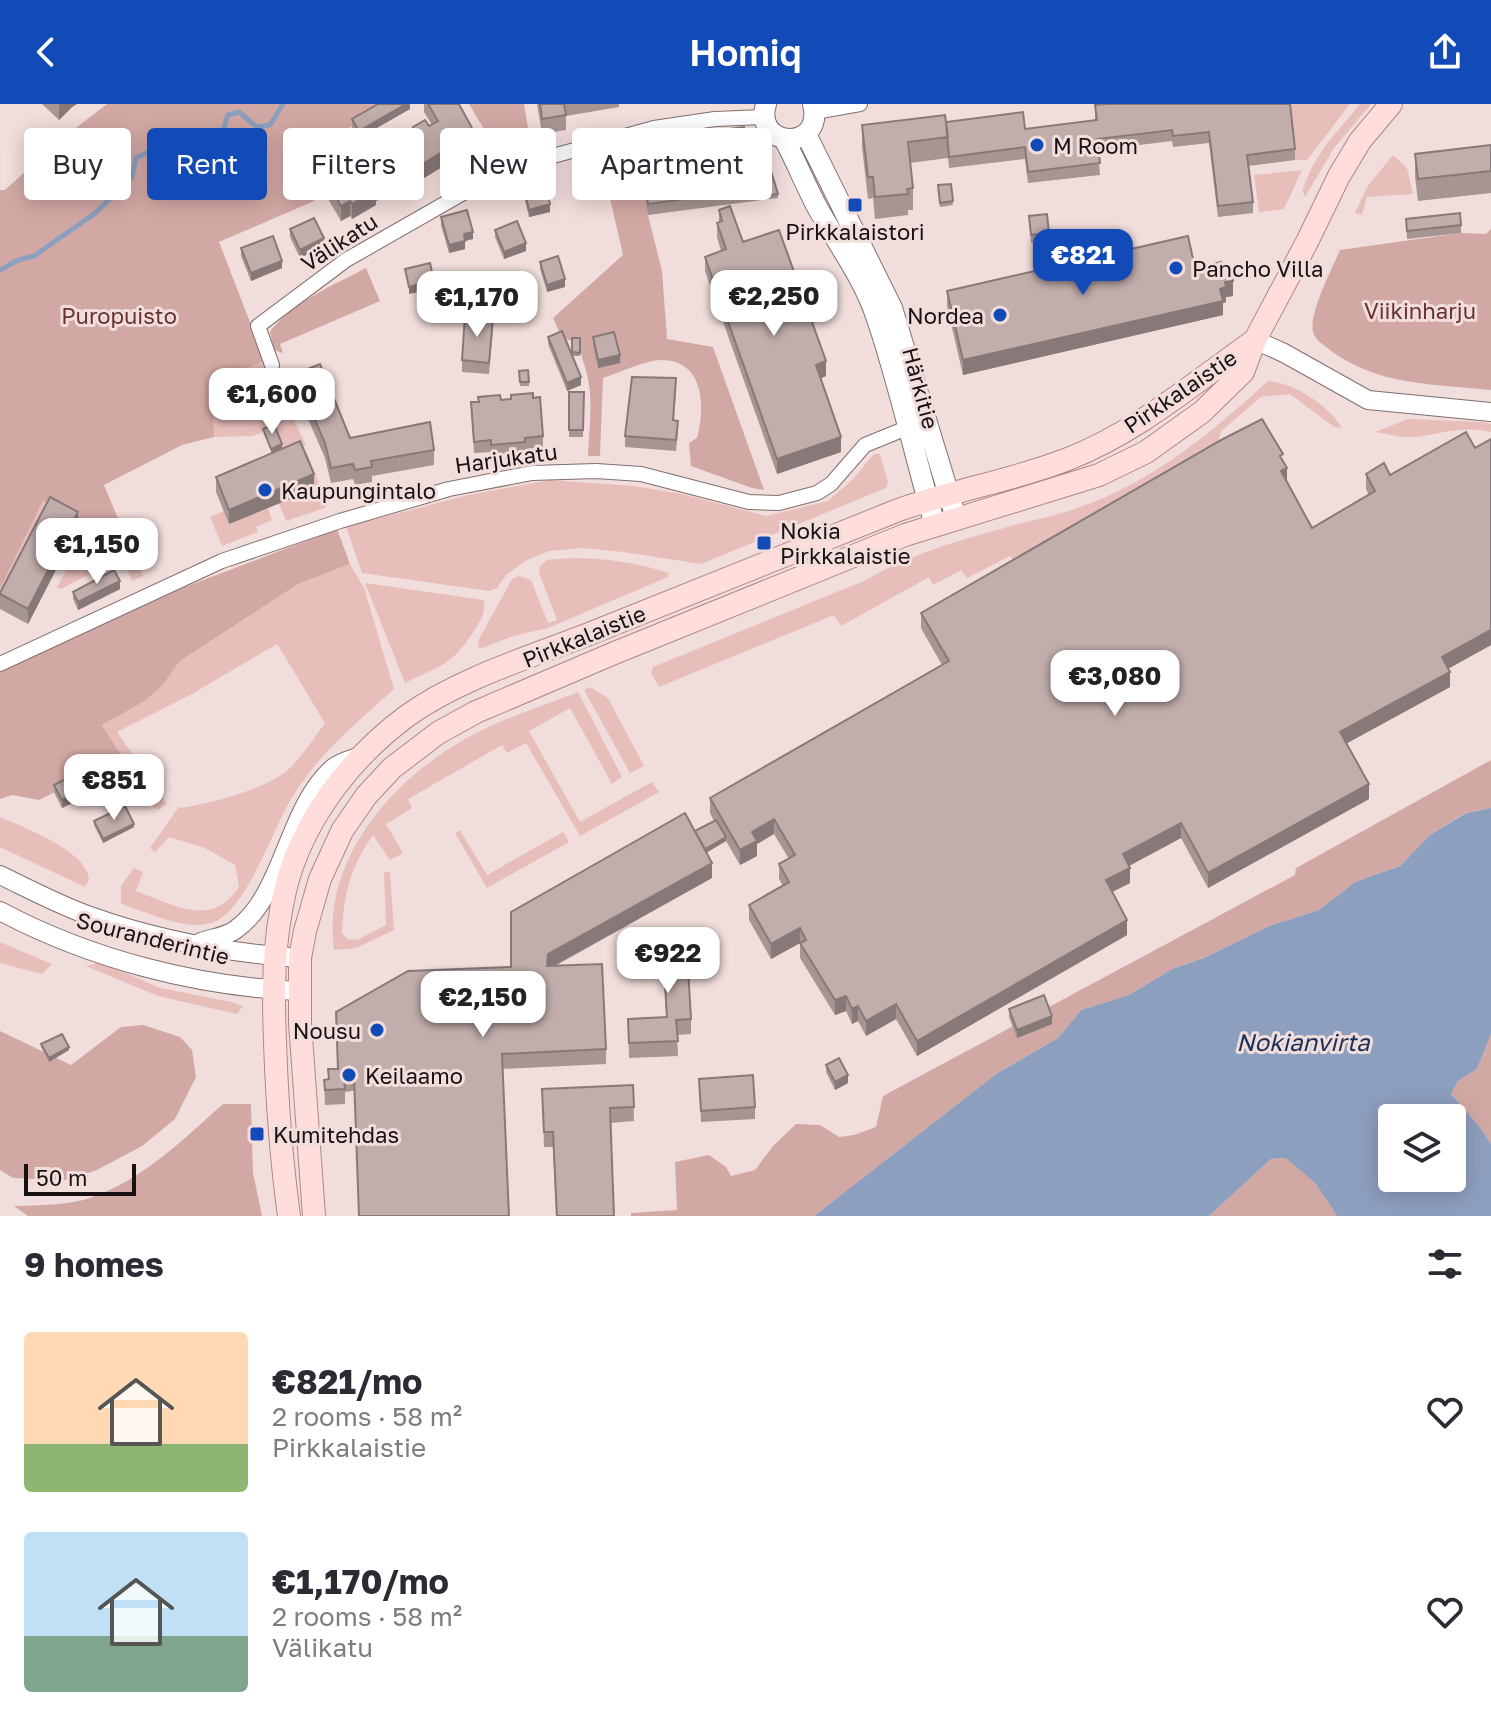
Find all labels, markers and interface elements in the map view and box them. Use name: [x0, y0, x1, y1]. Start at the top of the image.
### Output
icon: back: [24, 30, 68, 74]
icon: share: [1423, 30, 1467, 74]
text: Homiq: [689, 31, 802, 74]
chip: Buy: [24, 128, 131, 200]
chip: Rent: [147, 128, 267, 200]
chip: Filters: [283, 128, 424, 200]
chip: New: [440, 128, 556, 200]
chip: Apartment: [572, 128, 772, 200]
place label: M Room: [1053, 132, 1138, 159]
marker: M Room: [1028, 136, 1046, 154]
marker: Pirkkalaistori: [846, 196, 864, 214]
street label: Välikatu: [296, 207, 382, 277]
place label: Pirkkalaistori: [785, 218, 925, 245]
pin: €821: [1036, 229, 1130, 297]
text: €821: [1051, 239, 1115, 270]
place label: Pancho Villa: [1192, 255, 1324, 282]
marker: Pancho Villa: [1167, 259, 1185, 277]
pin: €2,250: [709, 270, 839, 338]
pin: €1,170: [412, 271, 542, 339]
text: €2,250: [728, 280, 820, 311]
text: €1,170: [435, 281, 519, 312]
park label: Viikinharju: [1364, 297, 1476, 324]
park label: Puropuisto: [61, 302, 177, 329]
place label: Nordea: [907, 302, 984, 329]
marker: Nordea: [991, 306, 1009, 324]
street label: Pirkkalaistie: [1118, 343, 1242, 439]
street label: Härkitie: [897, 344, 945, 432]
pin: €1,600: [207, 368, 337, 436]
text: €1,600: [227, 378, 317, 409]
street label: Harjukatu: [453, 437, 559, 479]
place label: Kaupungintalo: [281, 477, 436, 504]
marker: Kaupungintalo: [256, 481, 274, 499]
place label: Nokia Pirkkalaistie: [780, 517, 910, 569]
pin: €1,150: [32, 518, 162, 586]
text: €1,150: [54, 528, 140, 559]
marker: Nokia Pirkkalaistie: [755, 534, 773, 552]
street label: Pirkkalaistie: [518, 599, 650, 673]
pin: €3,080: [1050, 650, 1180, 718]
text: €3,080: [1069, 660, 1161, 691]
pin: €851: [67, 754, 161, 822]
text: €851: [82, 764, 146, 795]
street label: Souranderintie: [74, 906, 232, 970]
pin: €922: [621, 927, 715, 995]
text: €922: [635, 937, 701, 968]
pin: €2,150: [418, 971, 548, 1039]
text: €2,150: [439, 981, 527, 1012]
place label: Nousu: [293, 1017, 361, 1044]
marker: Nousu: [368, 1021, 386, 1039]
water label: Nokianvirta: [1236, 1027, 1371, 1056]
place label: Keilaamo: [365, 1062, 463, 1089]
marker: Keilaamo: [340, 1066, 358, 1084]
map controls: [1378, 1104, 1466, 1192]
button: layers: [1378, 1104, 1466, 1192]
place label: Kumitehdas: [273, 1121, 399, 1148]
marker: Kumitehdas: [248, 1125, 266, 1143]
scale bar: [24, 1160, 136, 1196]
text: 50 m: [36, 1164, 87, 1191]
icon: filters: [1423, 1242, 1467, 1286]
text: 9 homes: [24, 1244, 164, 1284]
text: €821/mo: [272, 1361, 422, 1401]
icon: home: [88, 1364, 184, 1460]
icon: heart: [1423, 1390, 1467, 1434]
text: 2 rooms · 58 m²: [272, 1401, 462, 1432]
text: Pirkkalaistie: [272, 1432, 426, 1463]
text: €1,170/mo: [272, 1561, 449, 1601]
icon: home: [88, 1564, 184, 1660]
icon: heart: [1423, 1590, 1467, 1634]
text: 2 rooms · 58 m²: [272, 1601, 462, 1632]
text: Välikatu: [272, 1632, 373, 1663]

